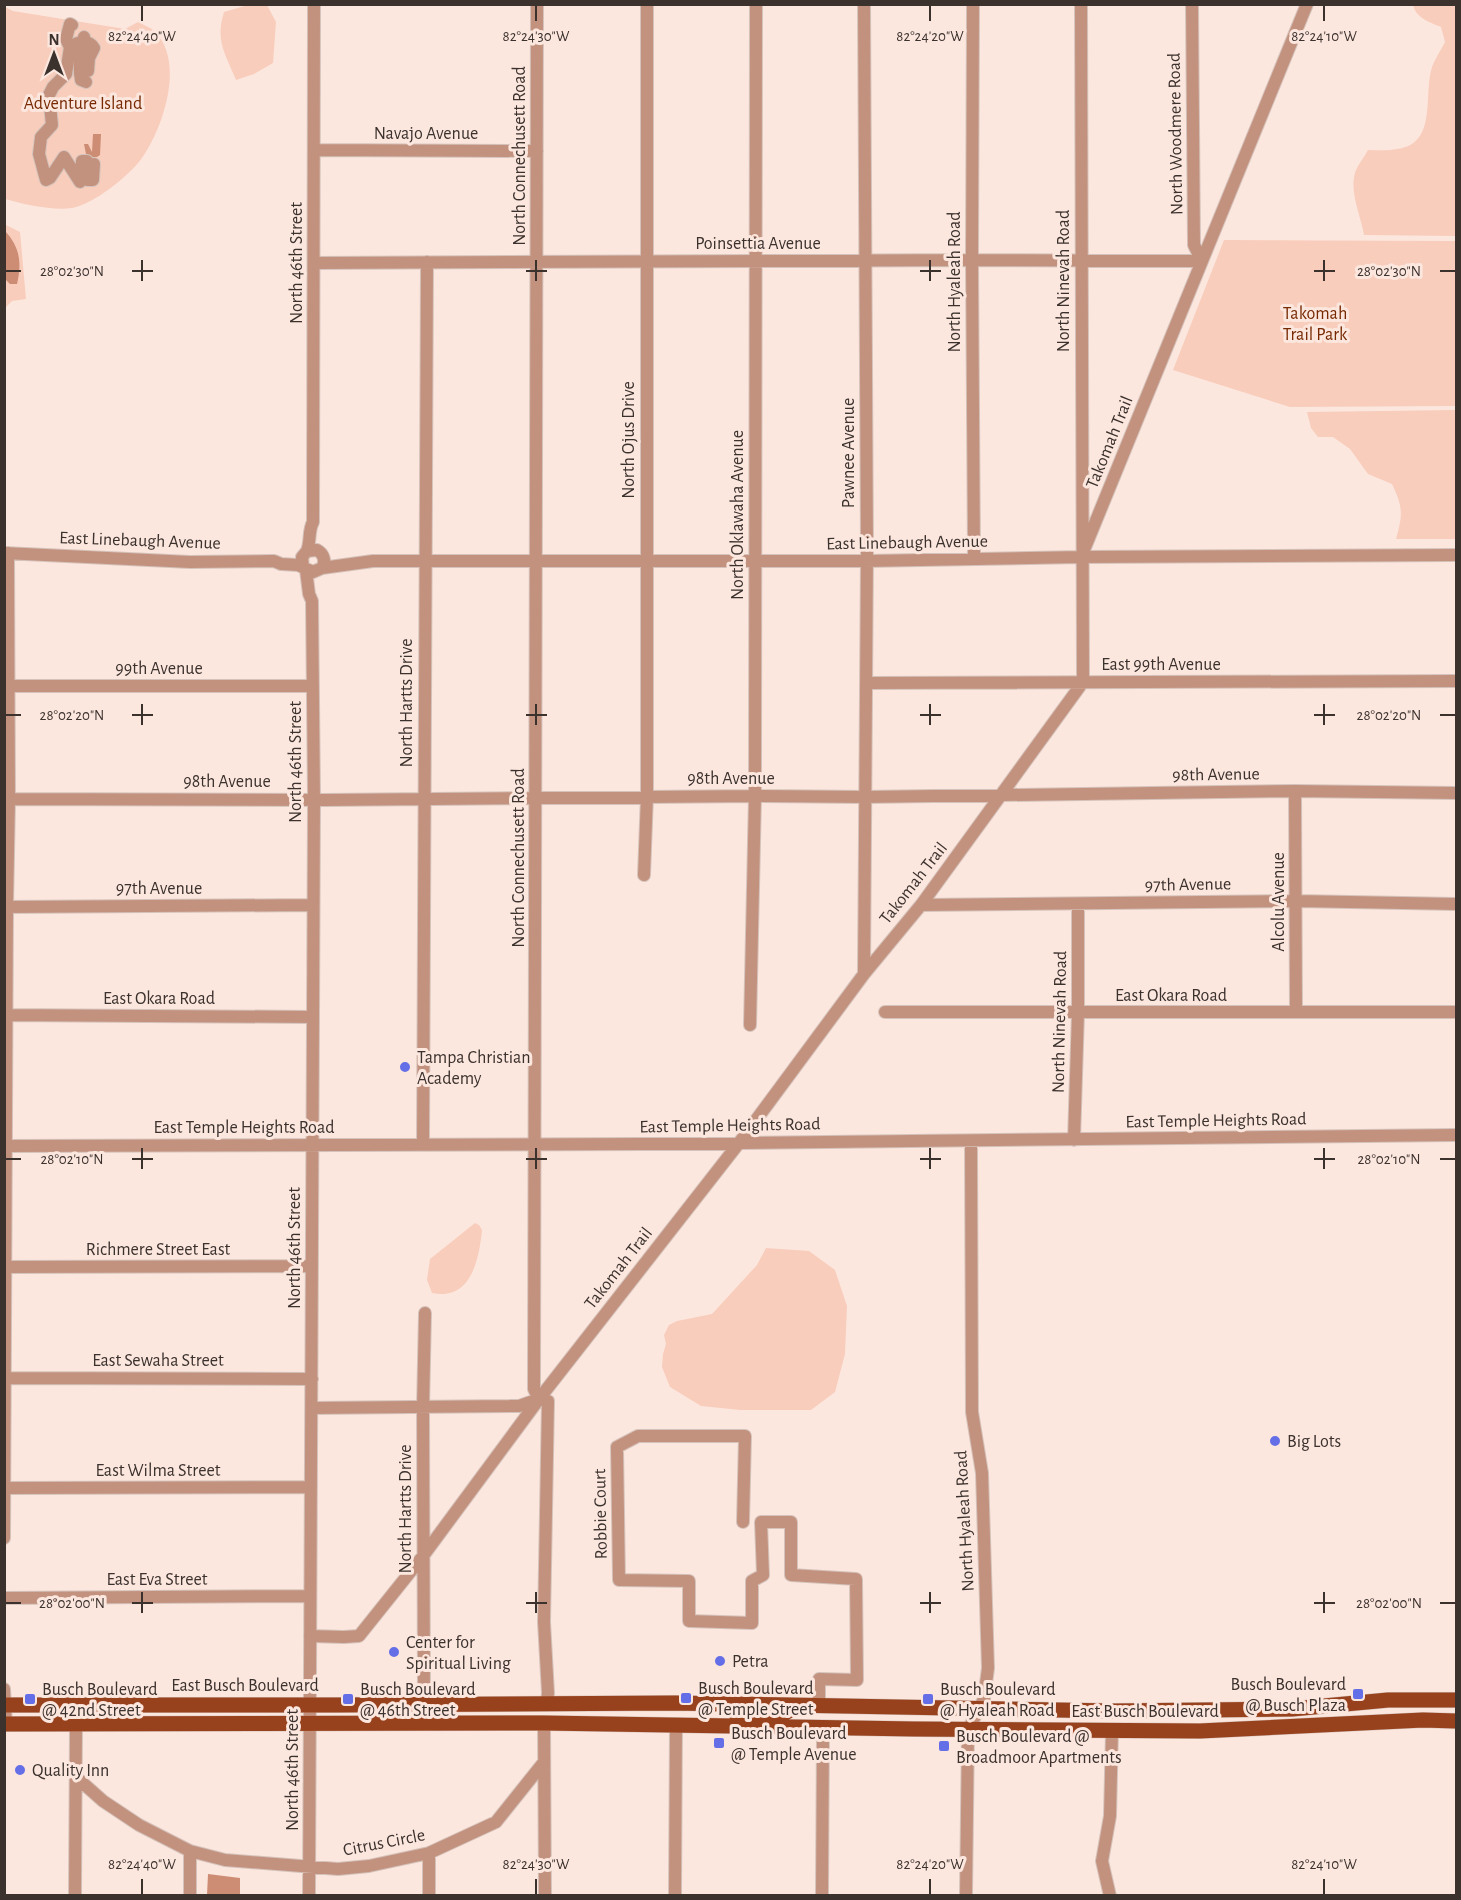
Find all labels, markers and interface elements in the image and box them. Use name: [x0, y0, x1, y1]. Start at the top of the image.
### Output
north arrow: [24, 24, 84, 84]
text: 82°24'40"W: [108, 29, 176, 44]
text: 82°24'30"W: [503, 29, 570, 44]
text: 82°24'20"W: [896, 29, 964, 44]
text: 82°24'10"W: [1291, 29, 1357, 44]
text: N: [48, 32, 60, 48]
street label: North Woodmere Road: [1166, 53, 1186, 215]
street label: North Connechusett Road: [511, 66, 529, 246]
park label: Adventure Island: [24, 95, 142, 113]
street label: Navajo Avenue: [374, 125, 478, 143]
street label: North 46th Street: [288, 202, 306, 324]
street label: North Ninevah Road: [1055, 210, 1073, 352]
street label: North Hyaleah Road: [946, 211, 964, 353]
street label: Poinsettia Avenue: [695, 235, 821, 253]
text: 28°02'30"N: [40, 264, 104, 279]
text: 28°02'30"N: [1357, 264, 1421, 279]
park label: Takomah Trail Park: [1283, 305, 1348, 344]
street label: North Ojus Drive: [620, 381, 638, 499]
street label: Takomah Trail: [1083, 394, 1137, 491]
street label: Pawnee Avenue: [840, 398, 858, 508]
street label: North Oklawaha Avenue: [729, 430, 747, 600]
street label: East Linebaugh Avenue: [59, 529, 221, 553]
street label: East Linebaugh Avenue: [826, 533, 988, 553]
street label: North Hartts Drive: [398, 639, 416, 767]
street label: East 99th Avenue: [1101, 656, 1221, 674]
street label: 99th Avenue: [115, 660, 203, 678]
street label: North 46th Street: [287, 701, 305, 823]
text: 28°02'20"N: [40, 708, 104, 723]
text: 28°02'20"N: [1357, 708, 1421, 723]
street label: 98th Avenue: [1172, 765, 1260, 785]
street label: North Connechusett Road: [510, 768, 528, 948]
street label: 98th Avenue: [687, 770, 775, 788]
street label: 98th Avenue: [183, 773, 271, 791]
street label: Takomah Trail: [877, 839, 951, 928]
street label: Alcolu Avenue: [1270, 852, 1288, 952]
street label: 97th Avenue: [1145, 875, 1231, 895]
street label: 97th Avenue: [116, 880, 202, 898]
street label: North Ninevah Road: [1050, 951, 1070, 1093]
street label: East Okara Road: [1115, 987, 1227, 1005]
street label: East Okara Road: [103, 990, 215, 1008]
place label: Tampa Christian Academy: [417, 1049, 531, 1088]
marker: Tampa Christian Academy: [398, 1060, 412, 1074]
street label: East Temple Heights Road: [1125, 1110, 1307, 1132]
street label: East Temple Heights Road: [639, 1115, 821, 1137]
street label: East Temple Heights Road: [153, 1119, 335, 1137]
text: 28°02'10"N: [40, 1152, 104, 1167]
text: 28°02'10"N: [1357, 1152, 1421, 1167]
street label: North 46th Street: [286, 1187, 304, 1309]
street label: Takomah Trail: [582, 1224, 656, 1313]
street label: Richmere Street East: [86, 1241, 231, 1259]
street label: East Sewaha Street: [92, 1352, 224, 1370]
place label: Big Lots: [1287, 1433, 1341, 1451]
marker: Big Lots: [1268, 1434, 1282, 1448]
street label: North Hartts Drive: [397, 1445, 415, 1573]
street label: North Hyaleah Road: [952, 1450, 978, 1592]
street label: East Wilma Street: [96, 1462, 221, 1480]
street label: Robbie Court: [591, 1468, 611, 1559]
street label: East Eva Street: [106, 1571, 208, 1589]
text: 28°02'00"N: [39, 1596, 105, 1611]
text: 28°02'00"N: [1356, 1596, 1422, 1611]
place label: Center for Spiritual Living: [406, 1634, 511, 1673]
marker: Center for Spiritual Living: [387, 1645, 401, 1659]
place label: Petra: [732, 1653, 769, 1671]
marker: Petra: [713, 1654, 727, 1668]
place label: Busch Boulevard @ Busch Plaza: [1230, 1676, 1346, 1715]
street label: East Busch Boulevard: [171, 1677, 319, 1695]
place label: Busch Boulevard @ Temple Street: [698, 1680, 814, 1719]
place label: Busch Boulevard @ 42nd Street: [42, 1681, 158, 1720]
place label: Busch Boulevard @ 46th Street: [360, 1681, 476, 1720]
place label: Busch Boulevard @ Hyaleah Road: [940, 1681, 1056, 1720]
marker: Busch Boulevard @ Busch Plaza: [1351, 1687, 1365, 1701]
marker: Busch Boulevard @ Temple Street: [679, 1691, 693, 1705]
marker: Busch Boulevard @ 42nd Street: [23, 1692, 37, 1706]
marker: Busch Boulevard @ 46th Street: [341, 1692, 355, 1706]
marker: Busch Boulevard @ Hyaleah Road: [921, 1692, 935, 1706]
street label: East Busch Boulevard: [1071, 1703, 1219, 1721]
street label: North 46th Street: [284, 1709, 302, 1831]
place label: Busch Boulevard @ Temple Avenue: [731, 1725, 857, 1764]
place label: Busch Boulevard @ Broadmoor Apartments: [956, 1728, 1122, 1767]
marker: Busch Boulevard @ Temple Avenue: [712, 1736, 726, 1750]
marker: Busch Boulevard @ Broadmoor Apartments: [937, 1739, 951, 1753]
place label: Quality Inn: [32, 1762, 109, 1780]
marker: Quality Inn: [13, 1763, 27, 1777]
street label: Citrus Circle: [342, 1826, 427, 1860]
text: 82°24'40"W: [108, 1857, 176, 1872]
text: 82°24'30"W: [503, 1857, 570, 1872]
text: 82°24'20"W: [896, 1857, 964, 1872]
text: 82°24'10"W: [1291, 1857, 1357, 1872]

